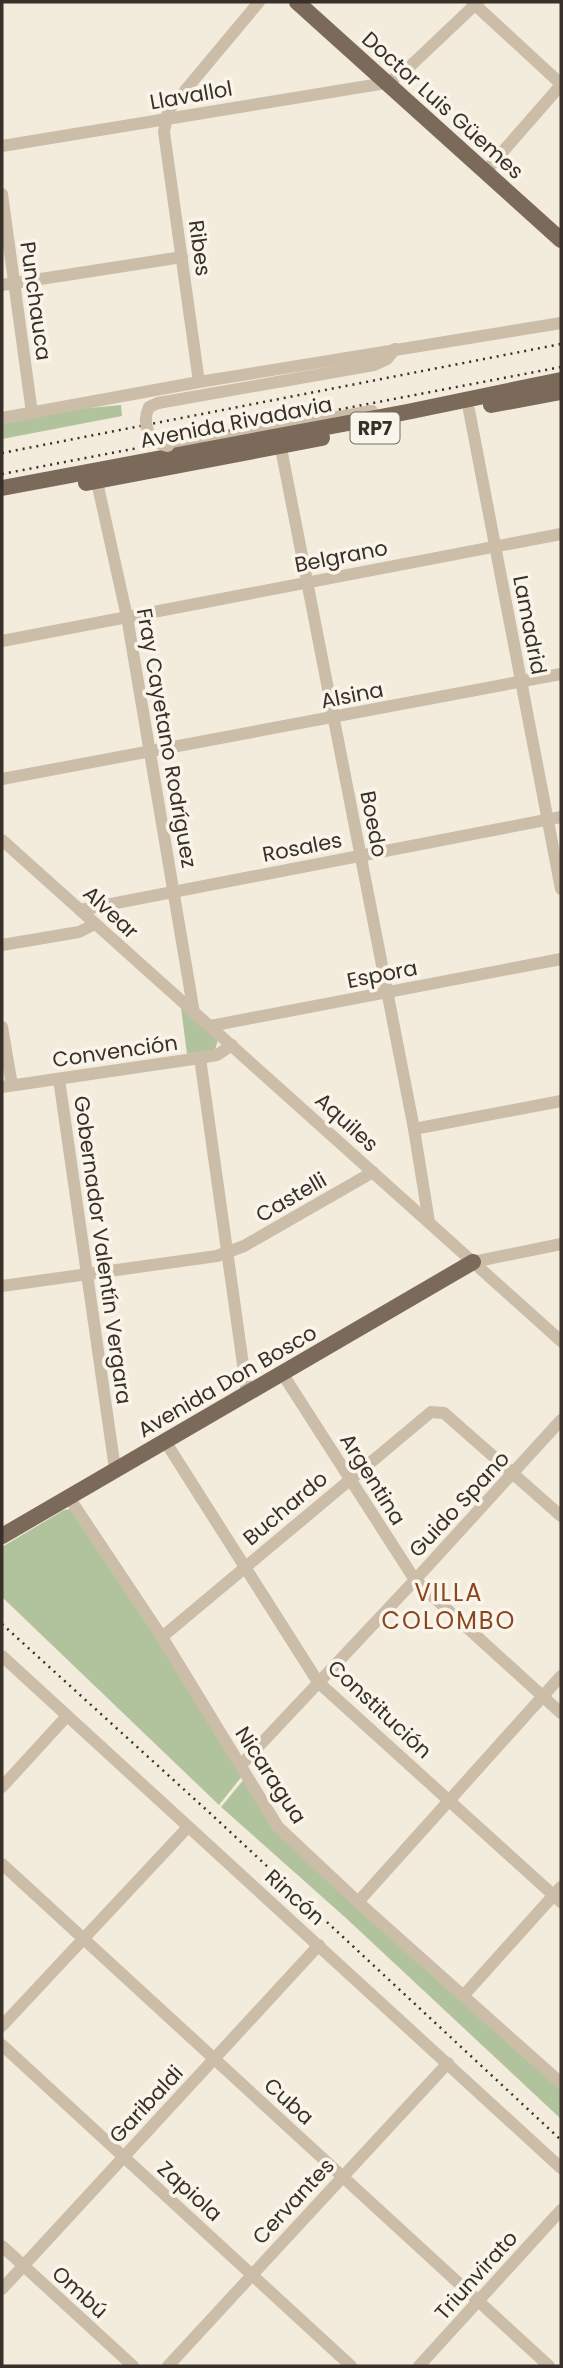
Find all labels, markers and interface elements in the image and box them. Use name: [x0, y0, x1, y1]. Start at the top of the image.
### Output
street label: Doctor Luis Güemes: [356, 25, 530, 185]
street label: Llavallol: [147, 73, 235, 117]
street label: Ribes: [182, 218, 218, 278]
street label: Punchauca: [13, 240, 59, 362]
street label: Avenida Rivadavia: [138, 389, 334, 455]
road number: RP7: [350, 412, 400, 444]
street label: Belgrano: [292, 533, 390, 579]
street label: Lamadrid: [506, 573, 554, 677]
street label: Fray Cayetano Rodríguez: [130, 606, 204, 870]
street label: Alsina: [318, 675, 386, 715]
street label: Boedo: [353, 788, 395, 860]
street label: Rosales: [260, 825, 344, 869]
street label: Alvear: [77, 879, 145, 945]
street label: Espora: [344, 953, 420, 995]
street label: Convención: [51, 1028, 179, 1074]
street label: Aquiles: [309, 1086, 385, 1158]
street label: Gobernador Valentín Vergara: [67, 1094, 139, 1406]
street label: Castelli: [250, 1165, 332, 1229]
street label: Avenida Don Bosco: [132, 1318, 322, 1444]
street label: Argentina: [333, 1428, 413, 1530]
street label: Guido Spano: [402, 1444, 516, 1564]
street label: Buchardo: [237, 1464, 333, 1552]
district label: VILLA COLOMBO: [382, 1576, 516, 1637]
street label: Constitución: [322, 1653, 438, 1765]
street label: Nicaragua: [229, 1721, 313, 1829]
street label: Rincón: [259, 1862, 331, 1932]
street label: Garibaldi: [103, 2059, 189, 2149]
street label: Cuba: [258, 2071, 320, 2131]
street label: Cervantes: [246, 2152, 340, 2250]
street label: Zapiola: [151, 2154, 229, 2228]
street label: Triunvirato: [428, 2224, 524, 2326]
street label: Ombú: [46, 2259, 114, 2325]

